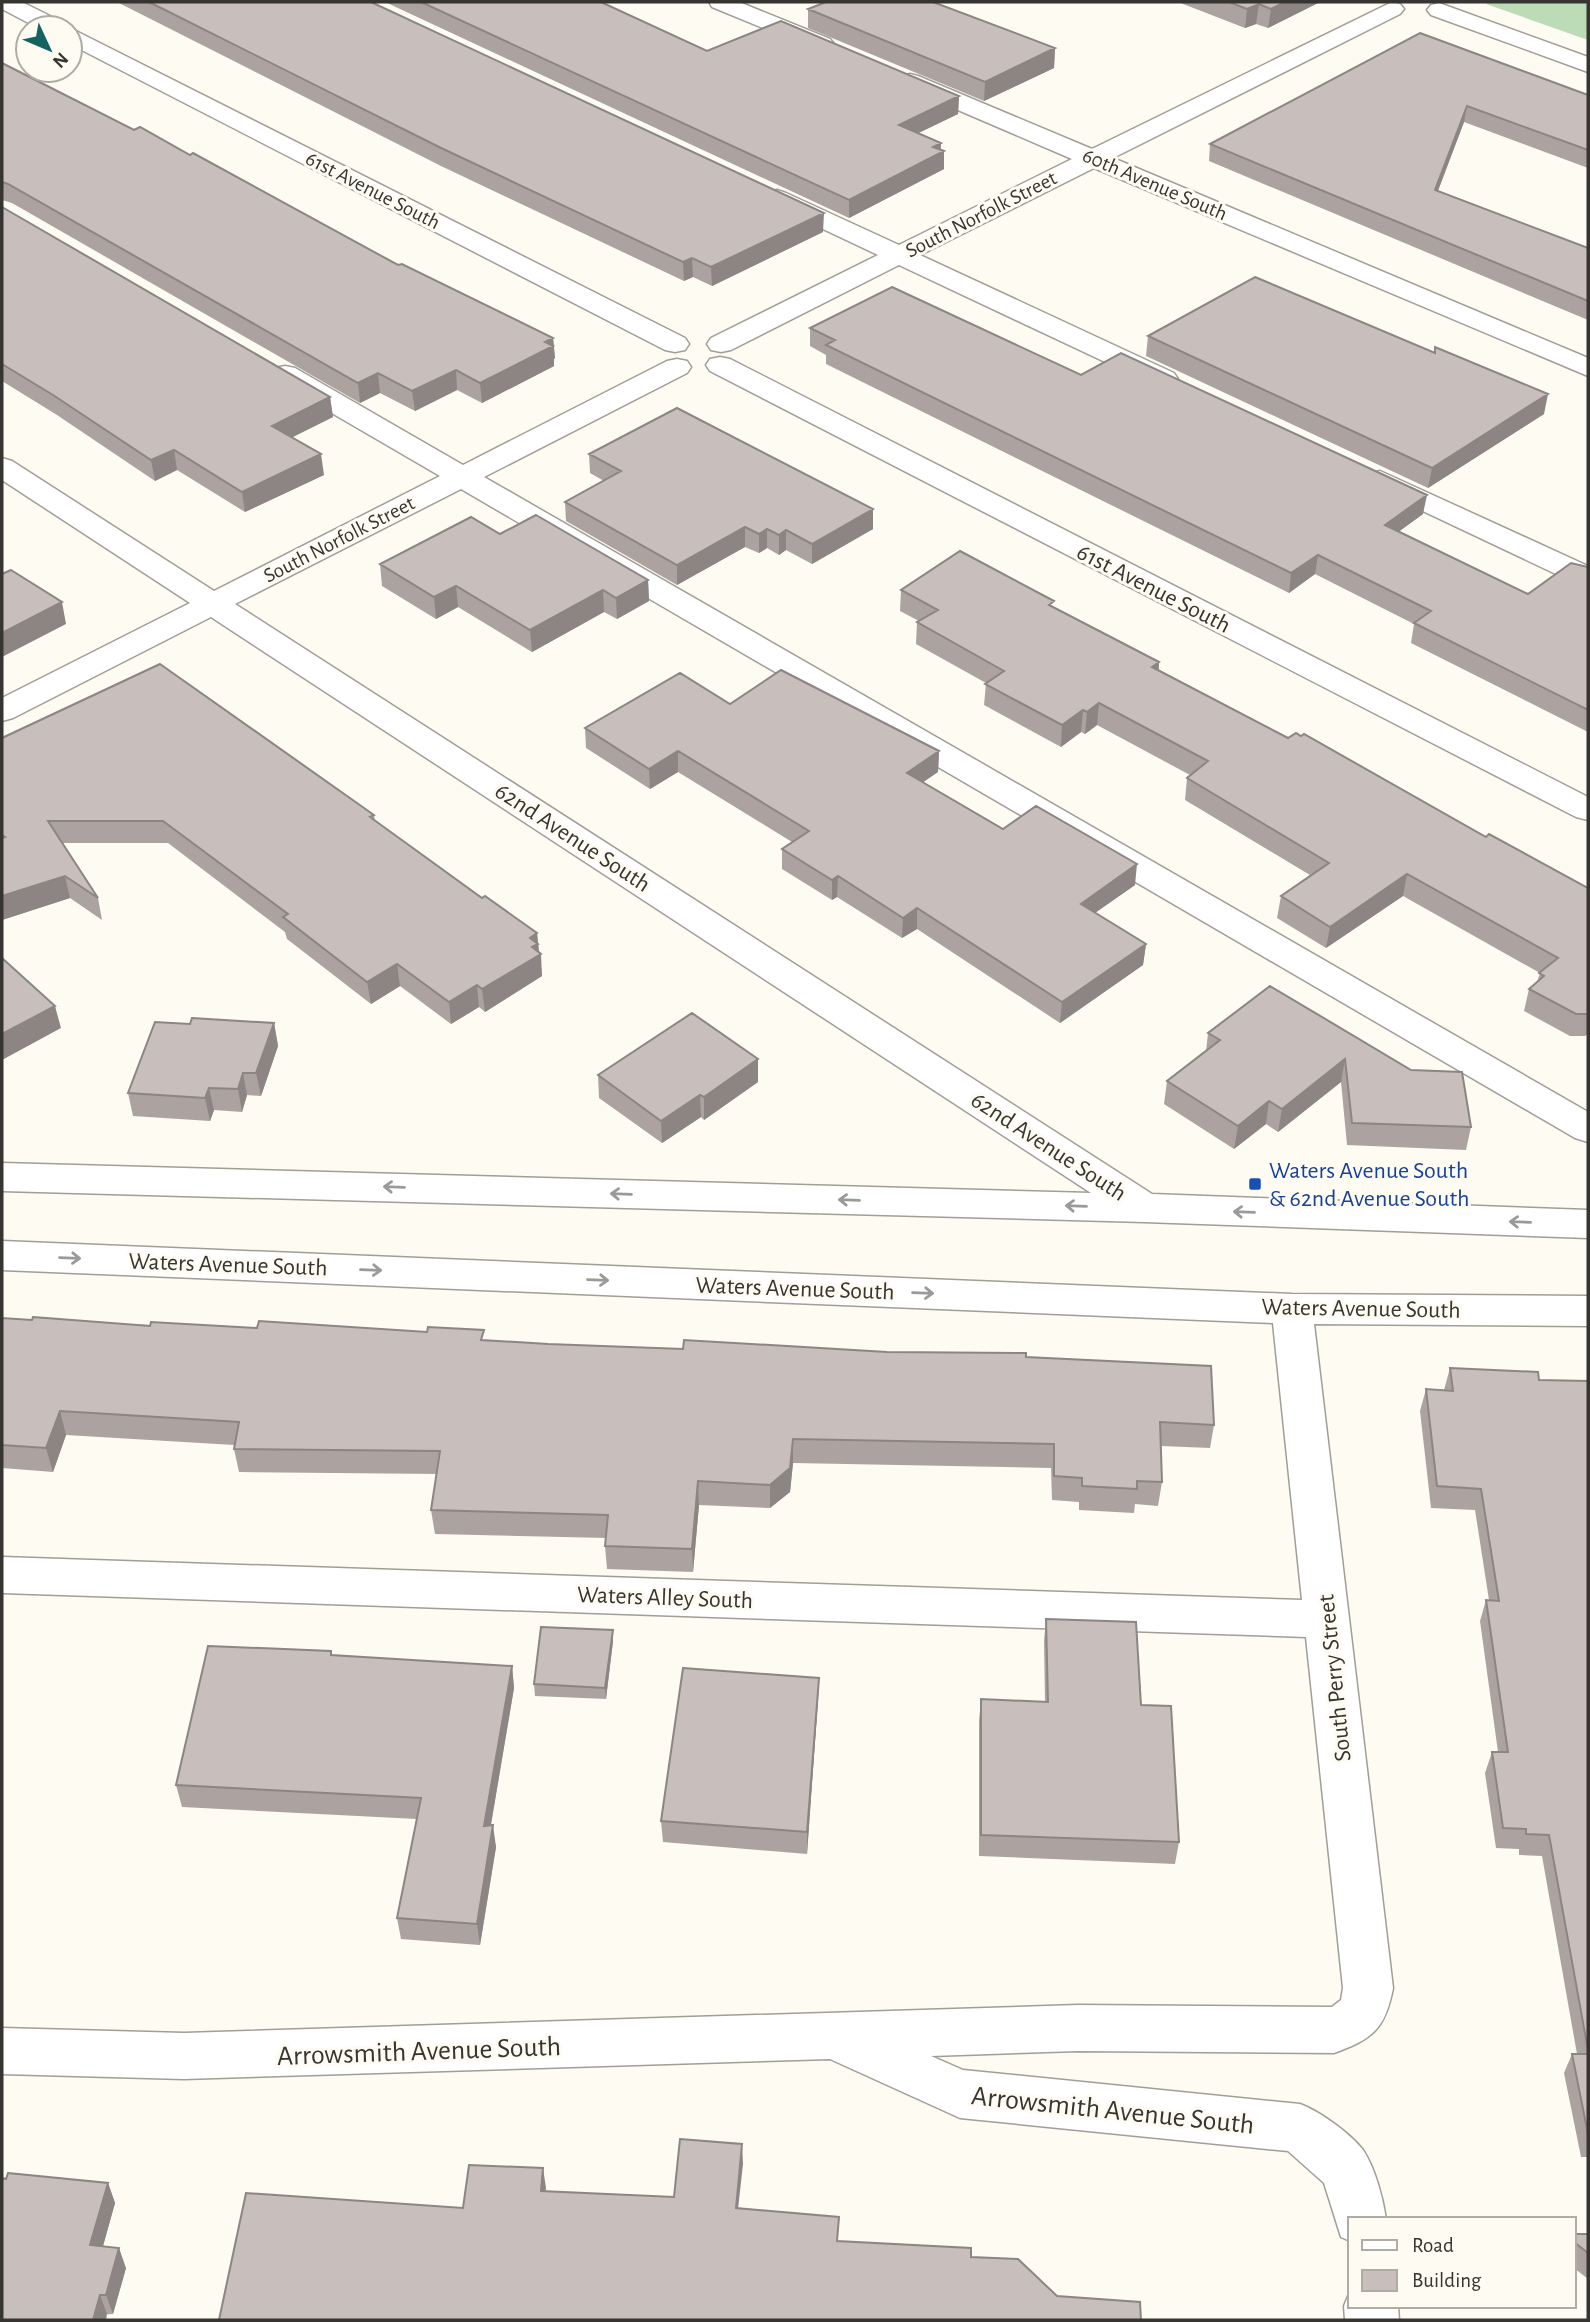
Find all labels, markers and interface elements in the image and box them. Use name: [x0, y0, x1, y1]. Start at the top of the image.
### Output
north arrow: [14, 14, 84, 84]
text: N: [49, 48, 72, 71]
street label: 60th Avenue South: [1079, 145, 1230, 224]
street label: 61st Avenue South: [302, 148, 443, 233]
street label: South Norfolk Street: [902, 167, 1060, 262]
street label: South Norfolk Street: [260, 492, 418, 587]
street label: 61st Avenue South: [1073, 540, 1234, 638]
street label: 62nd Avenue South: [490, 779, 654, 897]
street label: 62nd Avenue South: [966, 1088, 1130, 1206]
place label: Waters Avenue South & 62nd Avenue South: [1269, 1159, 1470, 1211]
marker: Waters Avenue South & 62nd Avenue South: [1247, 1176, 1263, 1192]
one-way arrow: [382, 1181, 405, 1194]
one-way arrow: [610, 1187, 633, 1200]
one-way arrow: [837, 1193, 860, 1207]
one-way arrow: [1065, 1199, 1088, 1213]
one-way arrow: [1232, 1205, 1255, 1218]
one-way arrow: [1509, 1215, 1532, 1228]
street label: Waters Avenue South: [128, 1250, 328, 1280]
one-way arrow: [58, 1251, 81, 1264]
one-way arrow: [359, 1264, 382, 1277]
one-way arrow: [586, 1273, 609, 1286]
street label: Waters Avenue South: [695, 1274, 895, 1304]
one-way arrow: [911, 1286, 934, 1299]
street label: Waters Avenue South: [1261, 1295, 1461, 1323]
street label: Waters Alley South: [576, 1583, 753, 1613]
street label: South Perry Street: [1314, 1593, 1356, 1763]
street label: Arrowsmith Avenue South: [277, 2033, 562, 2071]
street label: Arrowsmith Avenue South: [970, 2082, 1256, 2140]
legend: [1348, 2217, 1576, 2308]
text: Road: [1412, 2235, 1454, 2256]
text: Building: [1412, 2270, 1482, 2291]

